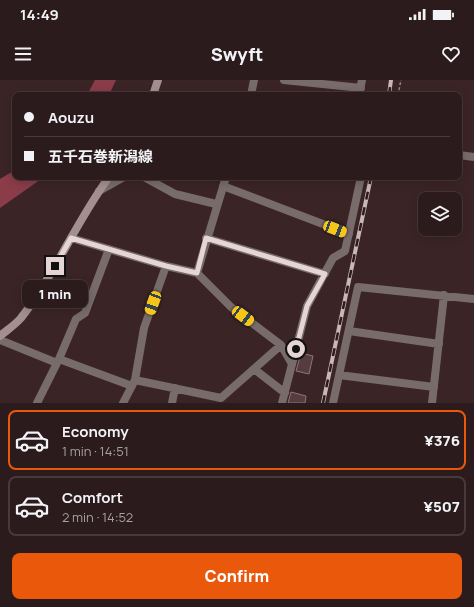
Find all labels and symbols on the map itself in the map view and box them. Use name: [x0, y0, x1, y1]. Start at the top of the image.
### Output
car: [322, 219, 348, 239]
route end: [46, 257, 64, 275]
callout: 1 min: [22, 280, 88, 308]
car: [143, 290, 163, 316]
car: [230, 304, 256, 328]
route start: [287, 340, 305, 358]

